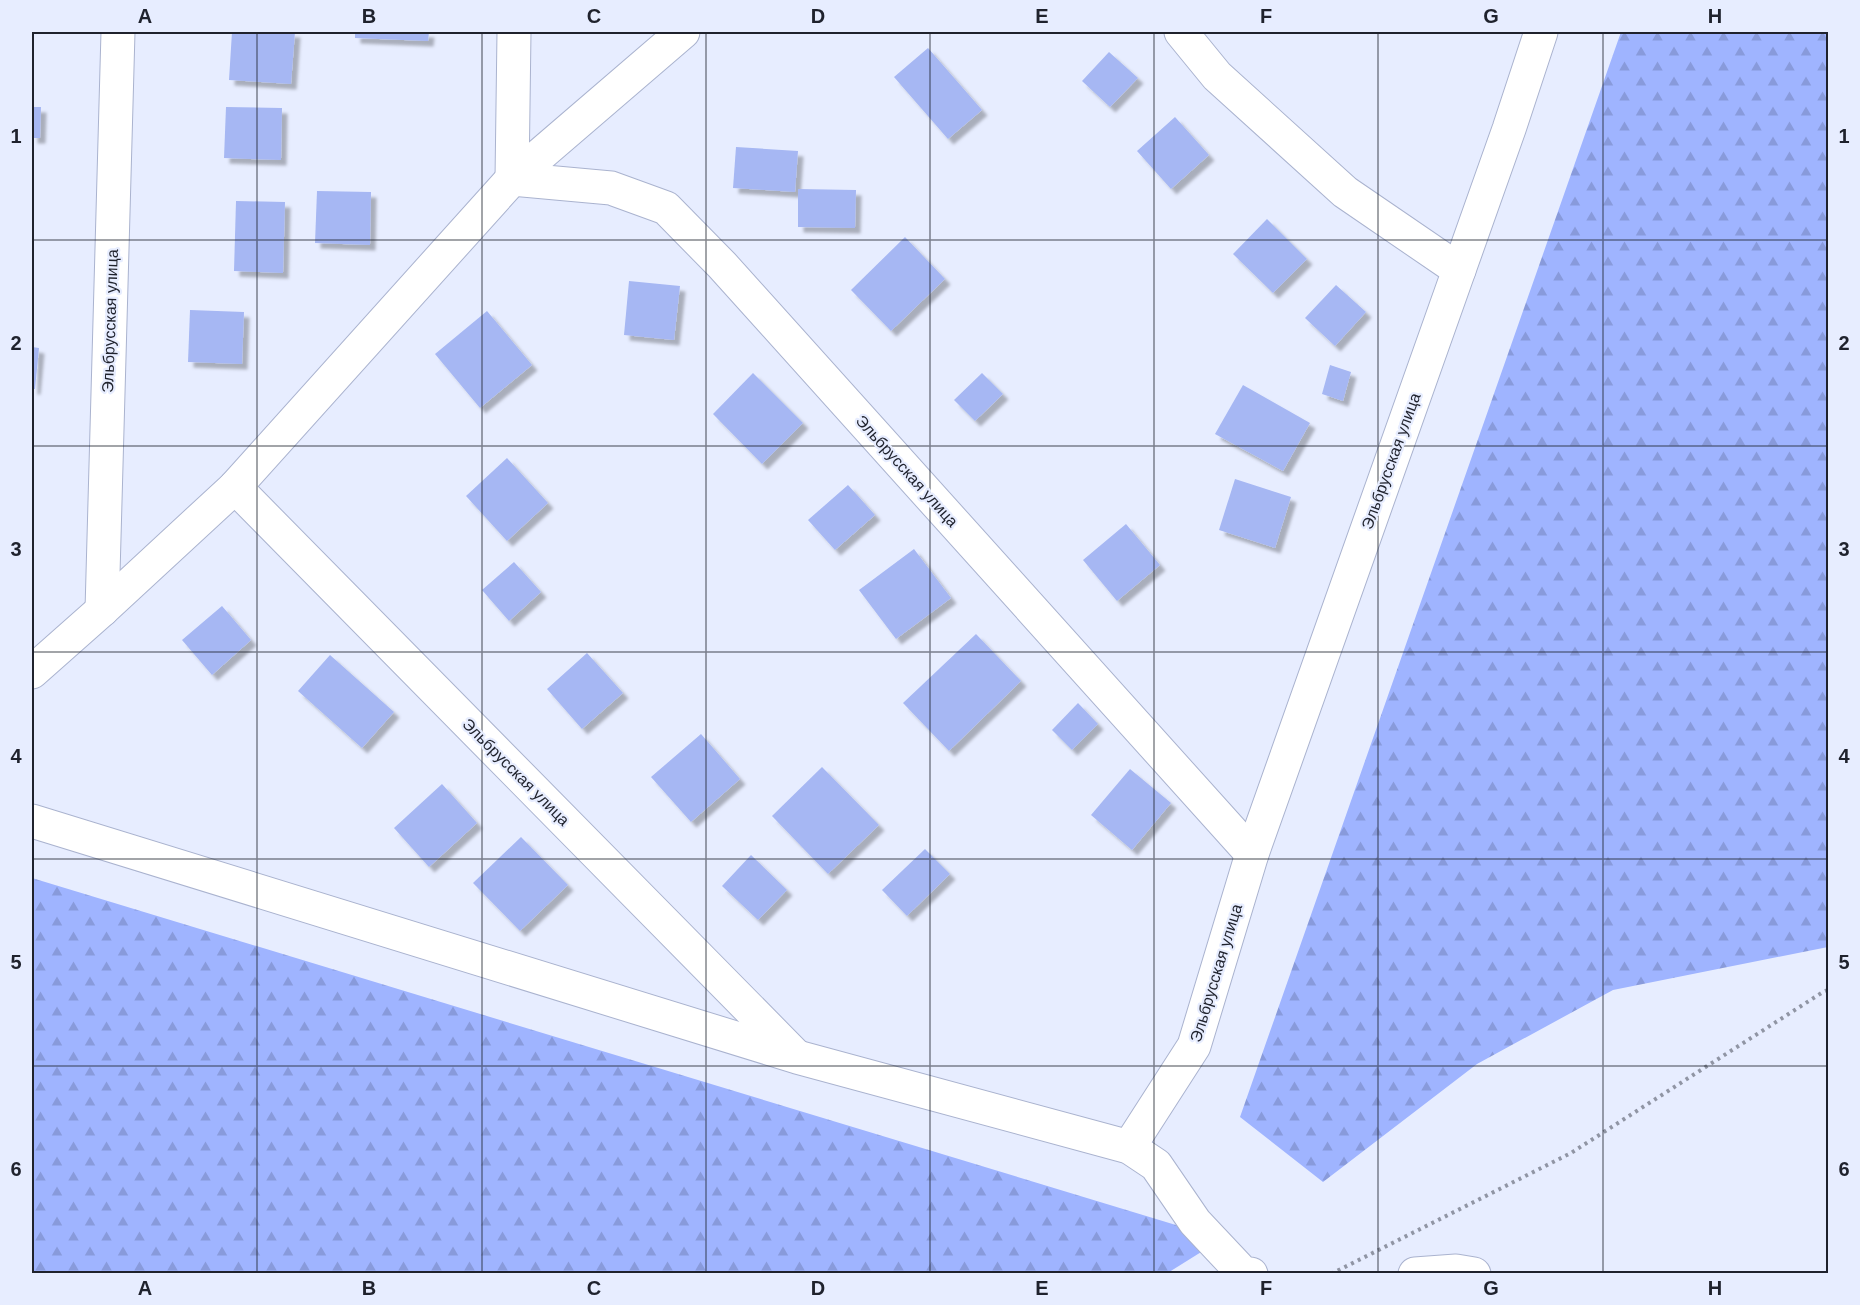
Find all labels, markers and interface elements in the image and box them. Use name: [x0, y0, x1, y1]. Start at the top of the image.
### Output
text: A: [138, 5, 152, 27]
text: B: [362, 5, 376, 27]
text: C: [587, 5, 601, 27]
text: D: [811, 5, 825, 27]
text: E: [1035, 5, 1049, 27]
text: F: [1260, 5, 1272, 27]
text: G: [1483, 5, 1499, 27]
text: H: [1708, 5, 1722, 27]
text: 1: [10, 125, 22, 147]
text: 1: [1838, 125, 1850, 147]
street label: Эльбрусская улица: [99, 249, 121, 393]
text: 2: [10, 332, 22, 354]
text: 2: [1838, 332, 1850, 354]
street label: Эльбрусская улица: [1358, 390, 1424, 531]
street label: Эльбрусская улица: [853, 412, 961, 530]
text: 3: [10, 538, 22, 560]
text: 3: [1838, 538, 1850, 560]
street label: Эльбрусская улица: [459, 715, 573, 829]
text: 4: [10, 745, 22, 767]
text: 4: [1838, 745, 1850, 767]
street label: Эльбрусская улица: [1187, 902, 1245, 1044]
text: 5: [10, 951, 22, 973]
text: 5: [1838, 951, 1850, 973]
text: 6: [10, 1158, 22, 1180]
text: 6: [1838, 1158, 1850, 1180]
text: A: [138, 1277, 152, 1299]
text: B: [362, 1277, 376, 1299]
text: C: [587, 1277, 601, 1299]
text: D: [811, 1277, 825, 1299]
text: E: [1035, 1277, 1049, 1299]
text: F: [1260, 1277, 1272, 1299]
text: G: [1483, 1277, 1499, 1299]
text: H: [1708, 1277, 1722, 1299]

